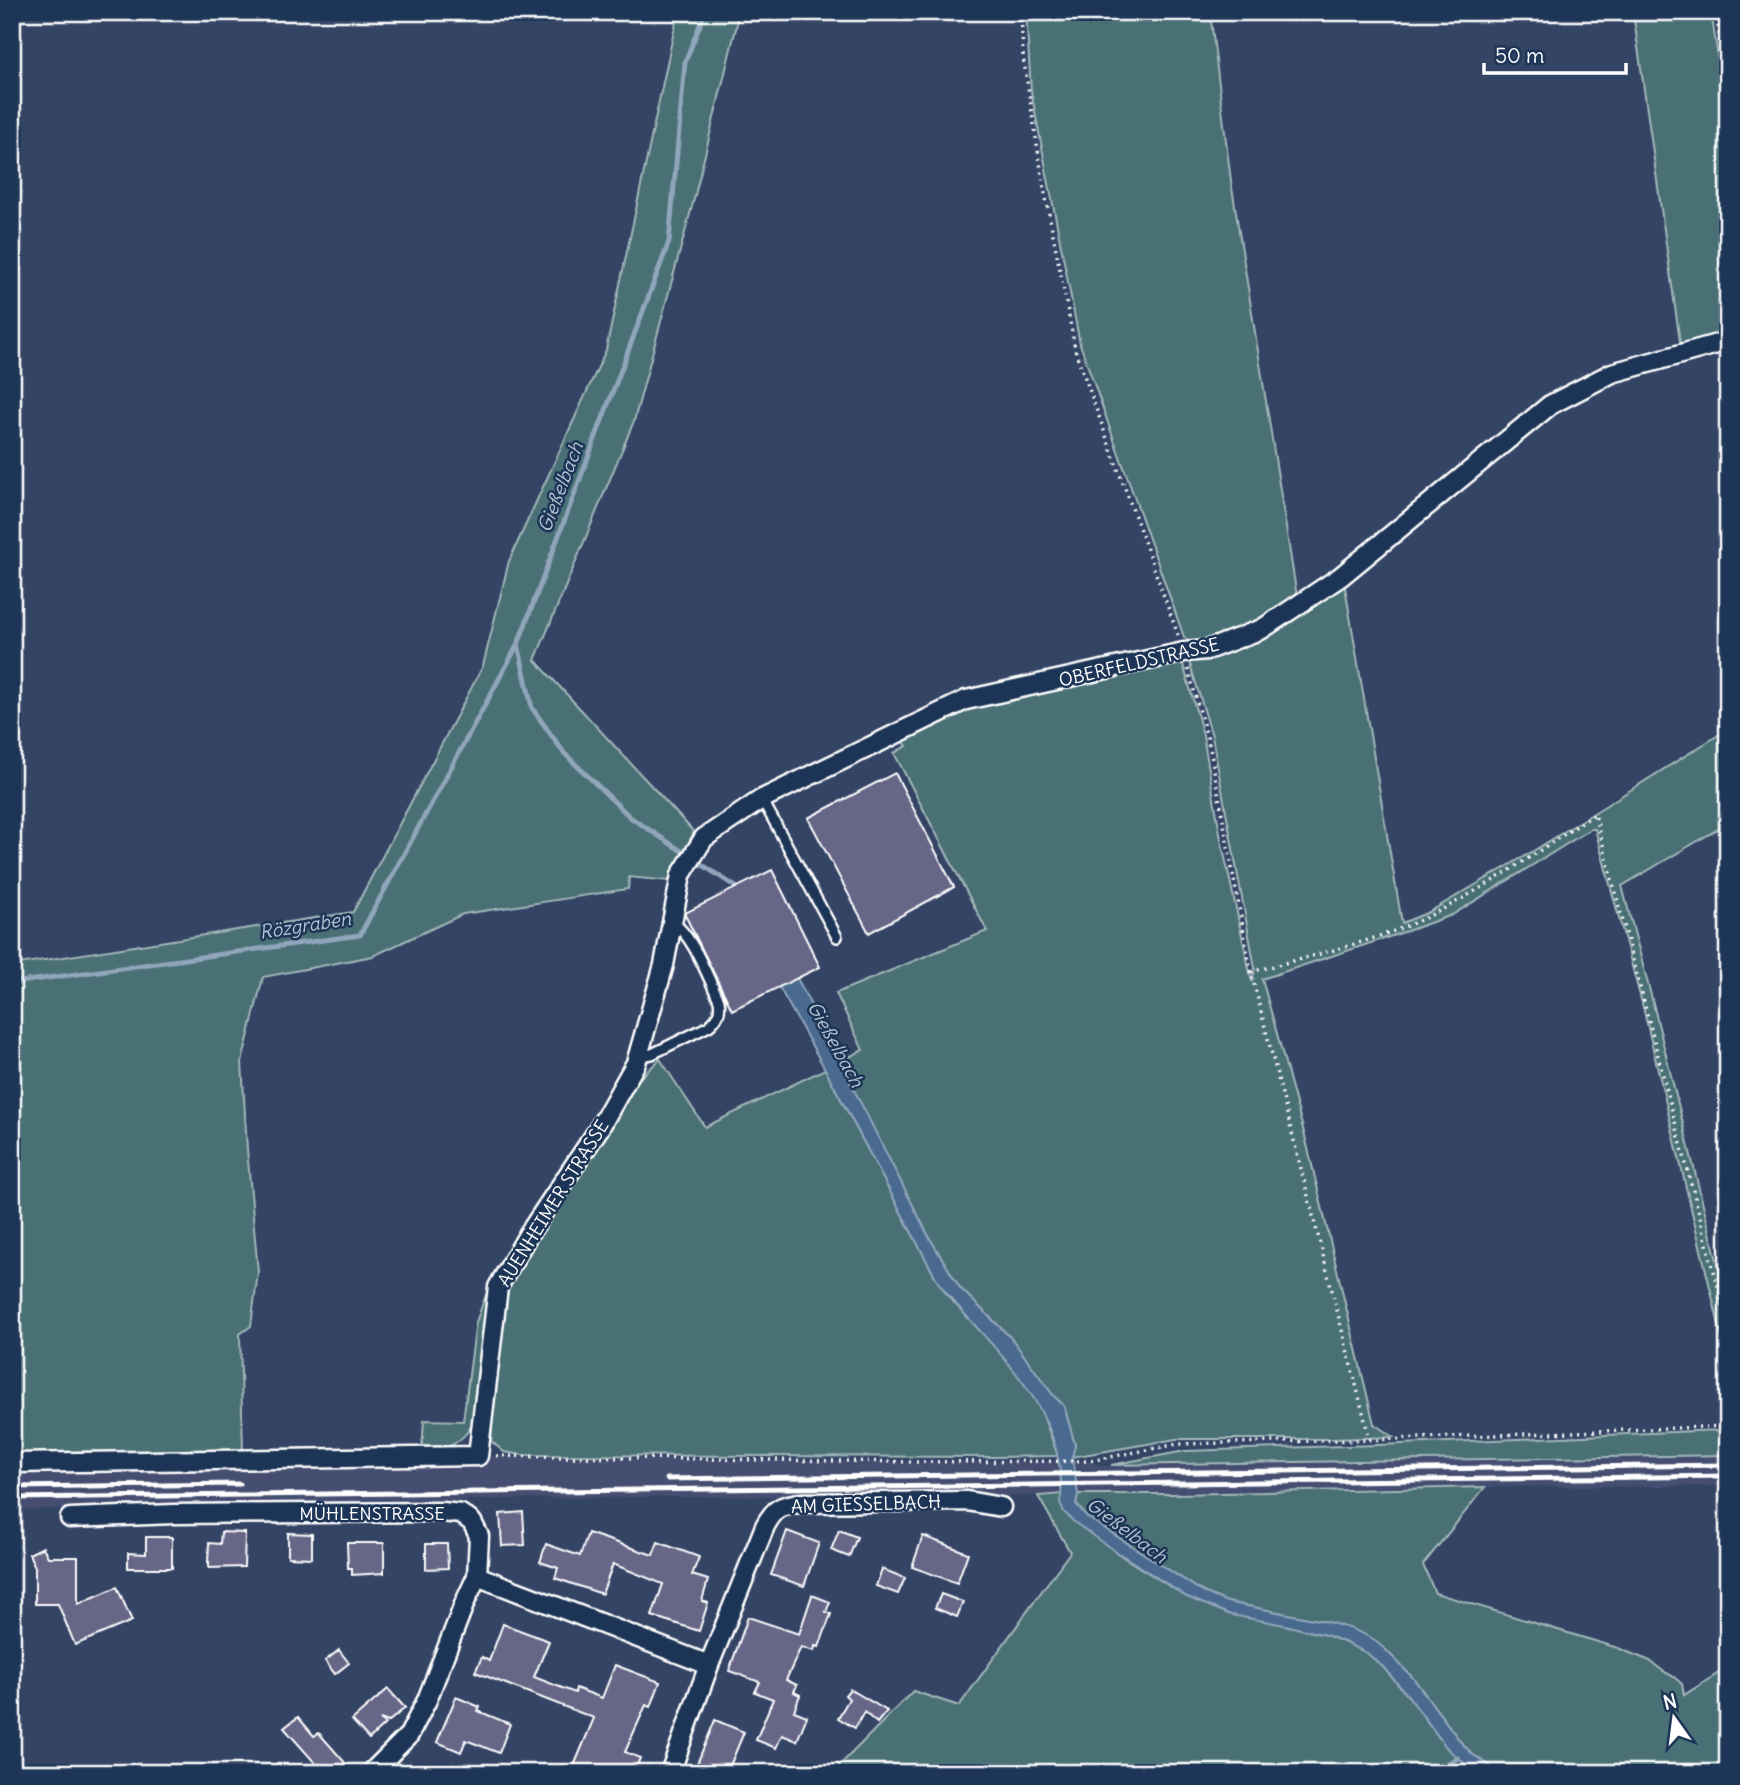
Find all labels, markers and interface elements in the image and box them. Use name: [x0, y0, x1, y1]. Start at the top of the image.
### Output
scale bar: [1484, 32, 1626, 76]
text: 50 m: [1495, 42, 1544, 69]
water label: Gießelbach: [532, 437, 589, 536]
street label: OBERFELDSTRASSE: [1056, 632, 1222, 692]
water label: Rözgraben: [258, 906, 353, 944]
water label: Gießelbach: [802, 997, 870, 1092]
street label: AUENHEIMER STRASSE: [492, 1115, 614, 1291]
street label: AM GIESSELBACH: [791, 1490, 941, 1518]
water label: Gießelbach: [1082, 1492, 1173, 1569]
street label: MÜHLENSTRASSE: [299, 1502, 445, 1525]
north arrow: [1638, 1684, 1708, 1754]
text: N: [1661, 1688, 1679, 1715]

